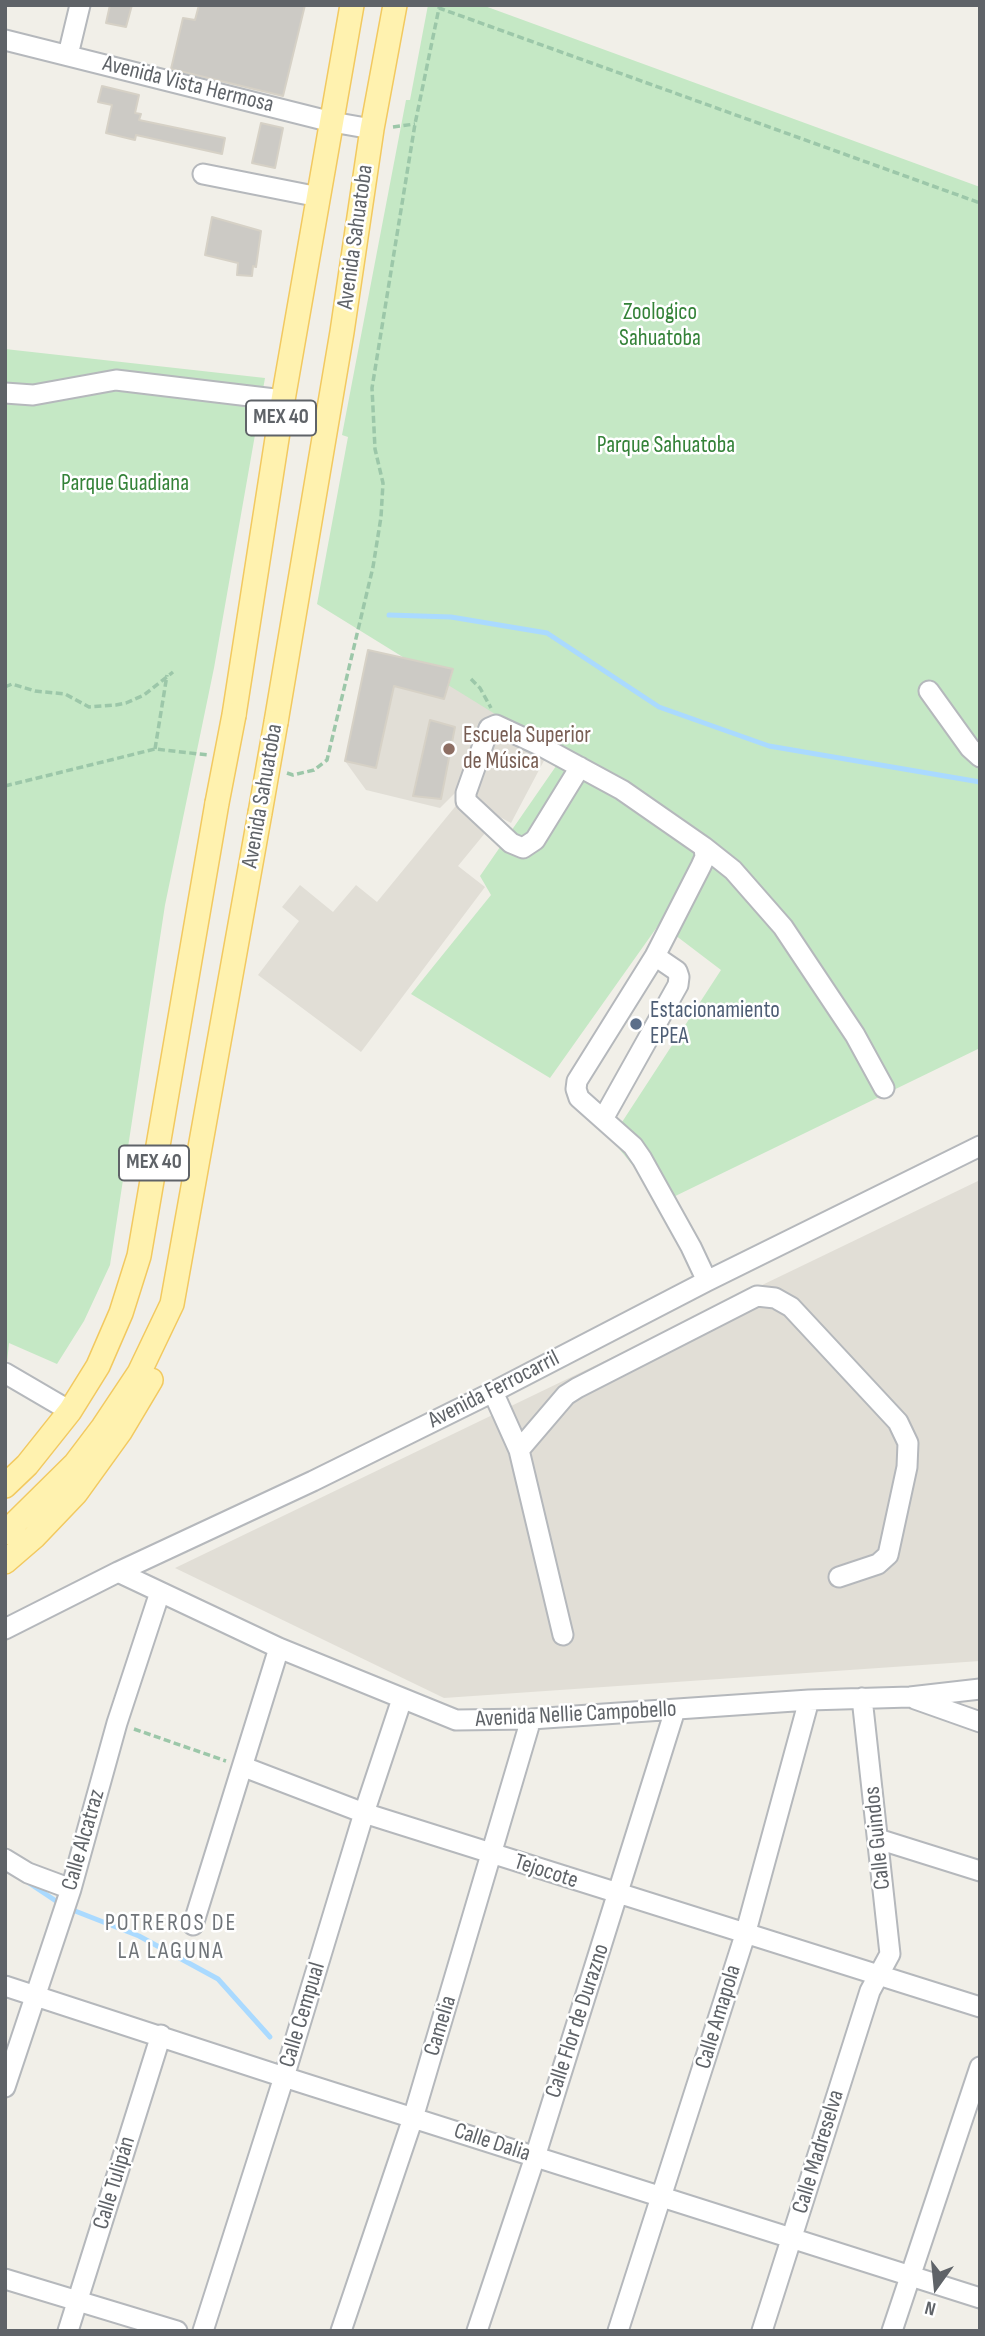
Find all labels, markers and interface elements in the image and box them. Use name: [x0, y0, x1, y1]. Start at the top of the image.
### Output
street label: Avenida Vista Hermosa: [100, 50, 276, 120]
street label: Avenida Sahuatoba: [332, 163, 380, 311]
park label: Zoologico Sahuatoba: [619, 299, 701, 353]
road number: MEX 40: [246, 400, 316, 436]
park label: Parque Sahuatoba: [597, 432, 735, 460]
park label: Parque Guadiana: [61, 470, 189, 498]
street label: Avenida Sahuatoba: [237, 722, 289, 870]
place label: Escuela Superior de Música: [463, 722, 591, 776]
marker: Escuela Superior de Música: [441, 741, 457, 757]
place label: Estacionamiento EPEA: [650, 997, 780, 1051]
marker: Estacionamiento EPEA: [628, 1016, 644, 1032]
road number: MEX 40: [119, 1146, 189, 1180]
street label: Avenida Ferrocarril: [424, 1345, 564, 1435]
street label: Avenida Nellie Campobello: [475, 1696, 677, 1734]
street label: Calle Guindos: [859, 1785, 897, 1891]
street label: Calle Alcatraz: [56, 1786, 112, 1894]
street label: Tejocote: [511, 1849, 581, 1895]
district label: POTREROS DE LA LAGUNA: [106, 1910, 236, 1966]
street label: Calle Flor de Durazno: [540, 1941, 616, 2101]
street label: Calle Cempual: [274, 1959, 332, 2071]
street label: Calle Amapola: [690, 1962, 748, 2072]
street label: Camelia: [419, 1993, 463, 2059]
street label: Calle Madreselva: [787, 2087, 851, 2217]
street label: Calle Dalia: [450, 2118, 534, 2168]
street label: Calle Tulipán: [88, 2133, 142, 2233]
north arrow: [901, 2252, 971, 2322]
text: N: [923, 2295, 938, 2320]

